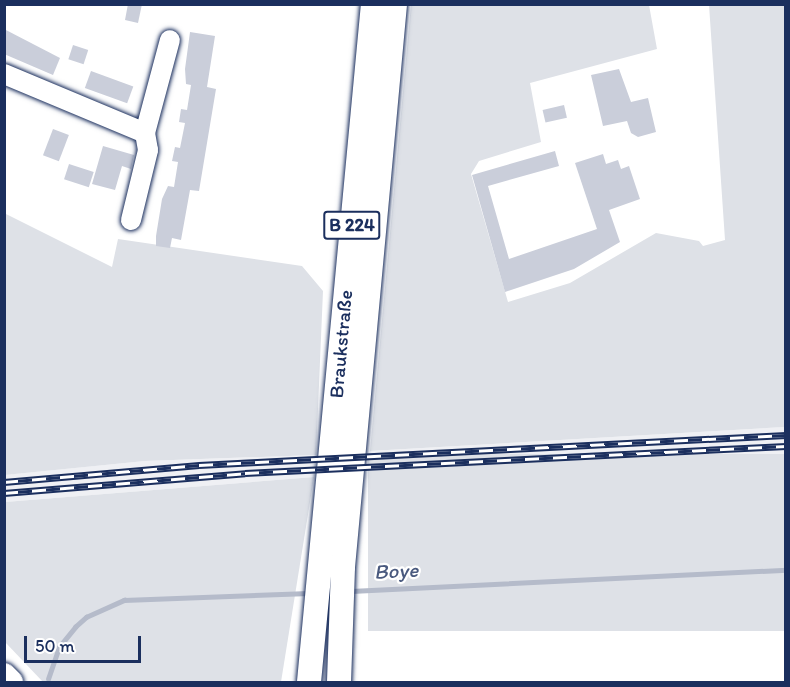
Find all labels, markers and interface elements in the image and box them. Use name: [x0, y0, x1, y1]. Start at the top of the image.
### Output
road number: B 224: [322, 210, 382, 240]
street label: Braukstraße: [324, 289, 358, 399]
water label: Boye: [373, 557, 419, 585]
scale bar: [27, 624, 144, 662]
text: 50 m: [35, 635, 75, 657]

